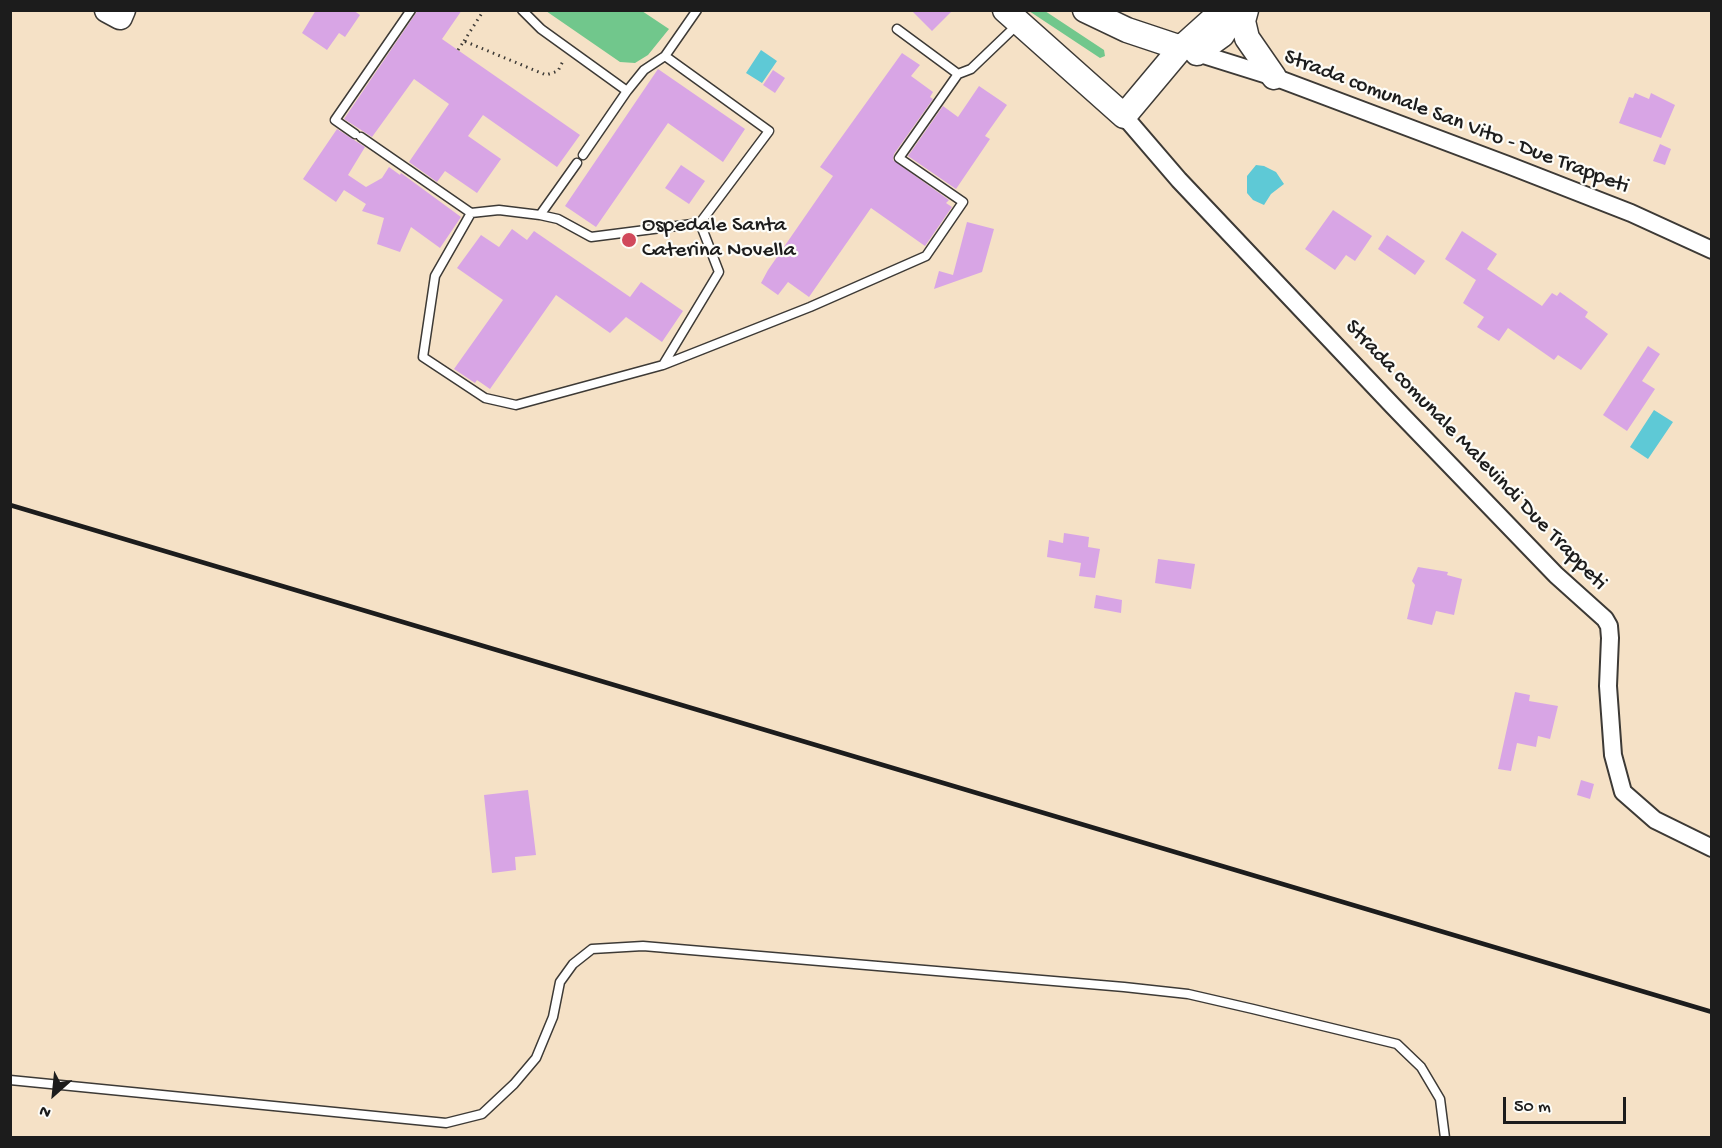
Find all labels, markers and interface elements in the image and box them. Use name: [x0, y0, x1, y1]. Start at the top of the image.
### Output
street label: Strada comunale San Vito - Due Trappeti: [1280, 45, 1632, 201]
place label: Ospedale Santa Caterina Novella: [642, 214, 796, 266]
marker: Ospedale Santa Caterina Novella: [620, 231, 638, 249]
street label: Strada comunale Malevindi Due Trappeti: [1338, 315, 1612, 597]
north arrow: [24, 1064, 84, 1124]
scale bar: [1506, 1085, 1629, 1123]
text: 50 m: [1514, 1097, 1551, 1118]
text: N: [37, 1100, 55, 1121]

